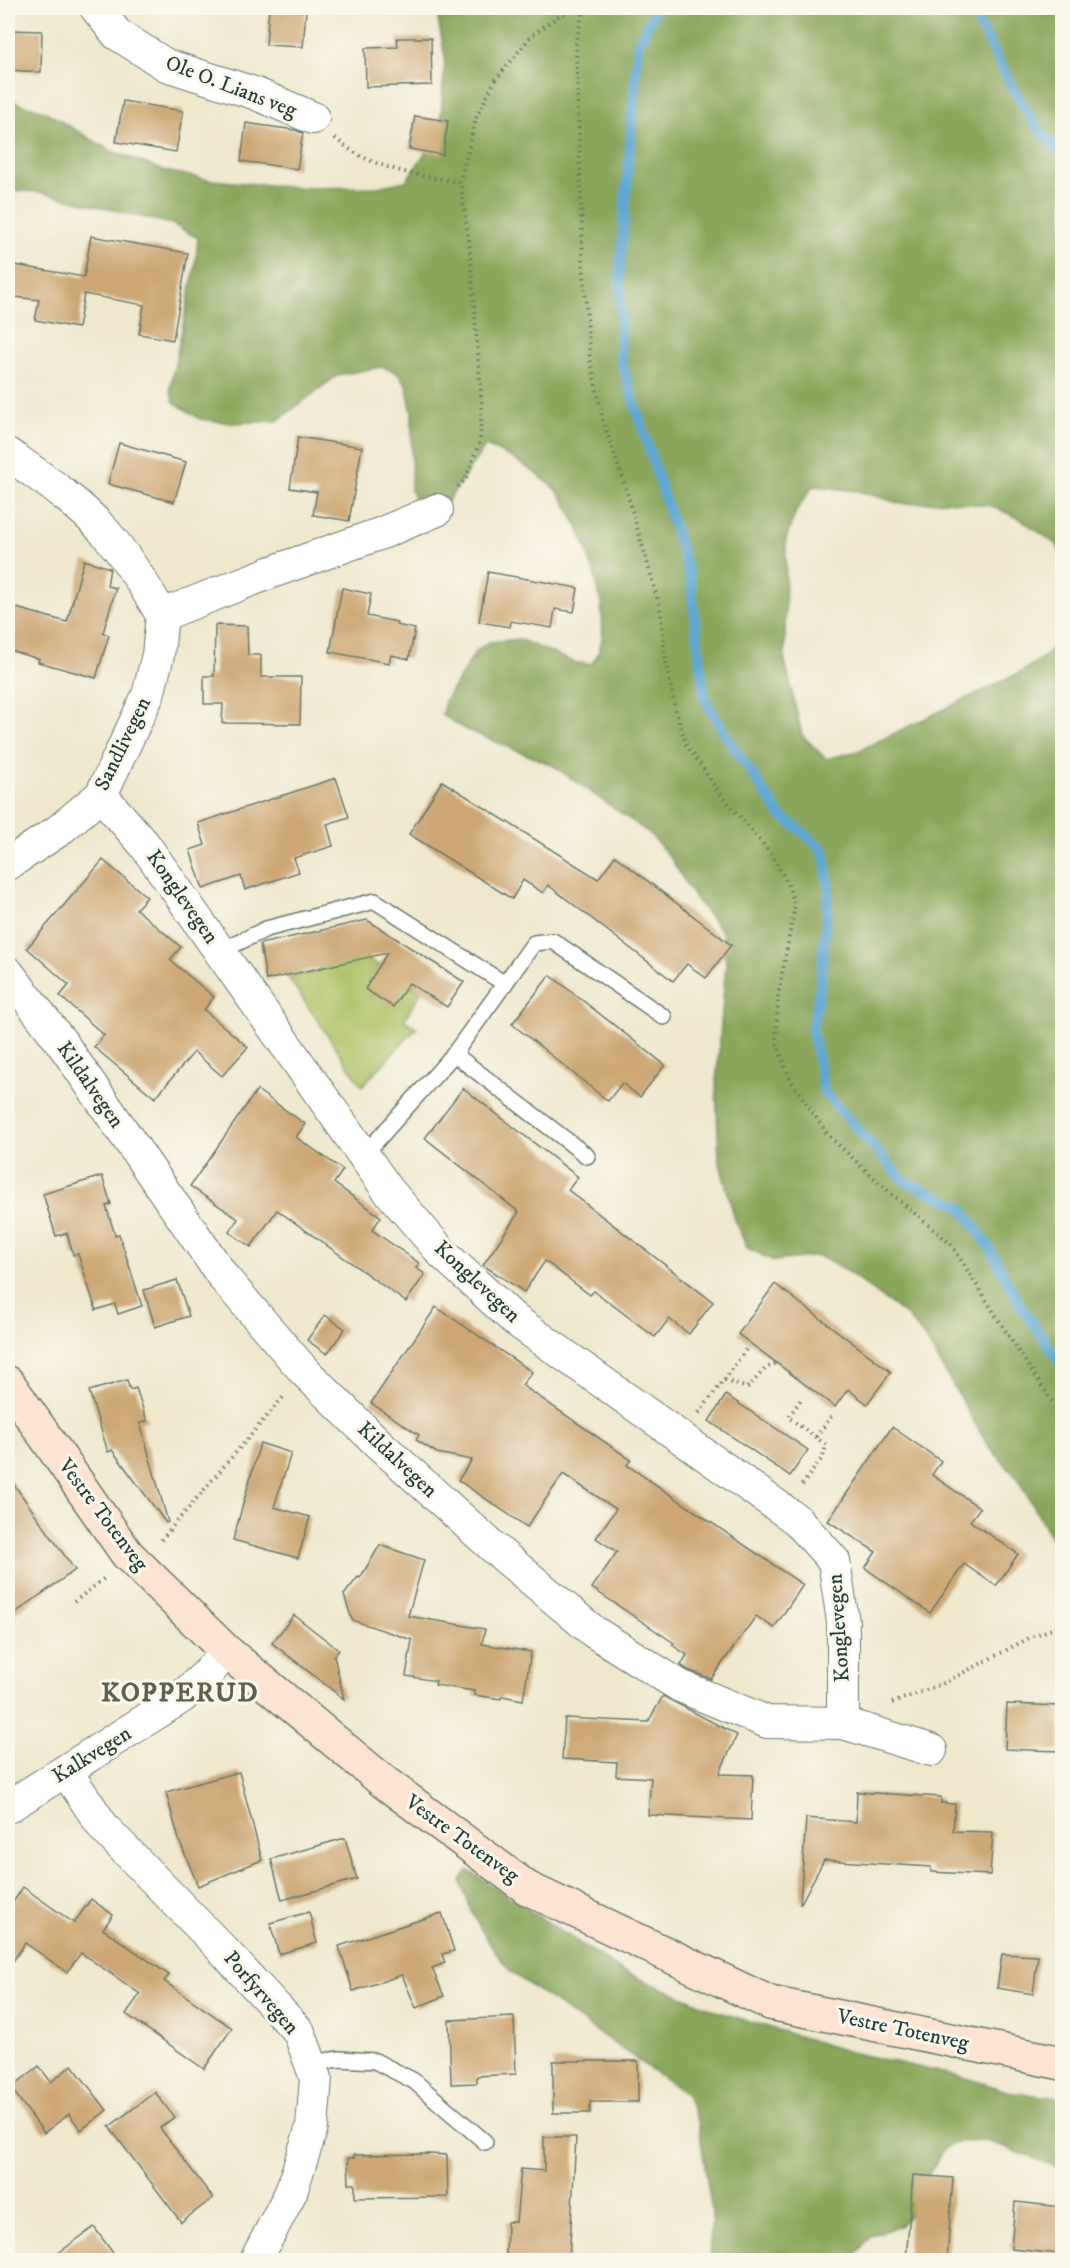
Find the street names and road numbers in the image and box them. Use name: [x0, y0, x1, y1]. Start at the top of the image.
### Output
street label: Ole O. Lians veg: [162, 50, 301, 124]
street label: Sandlivegen: [89, 693, 157, 795]
street label: Konglevegen: [140, 845, 224, 949]
street label: Kildalvegen: [51, 1037, 129, 1133]
street label: Konglevegen: [428, 1235, 526, 1329]
street label: Kildalvegen: [352, 1416, 442, 1504]
street label: Vestre Totenveg: [52, 1453, 154, 1577]
street label: Konglevegen: [822, 1573, 856, 1683]
street label: Kalkvegen: [48, 1721, 136, 1789]
street label: Vestre Totenveg: [399, 1789, 524, 1889]
street label: Porfyrvegen: [218, 1946, 304, 2040]
street label: Vestre Totenveg: [834, 2003, 972, 2057]

